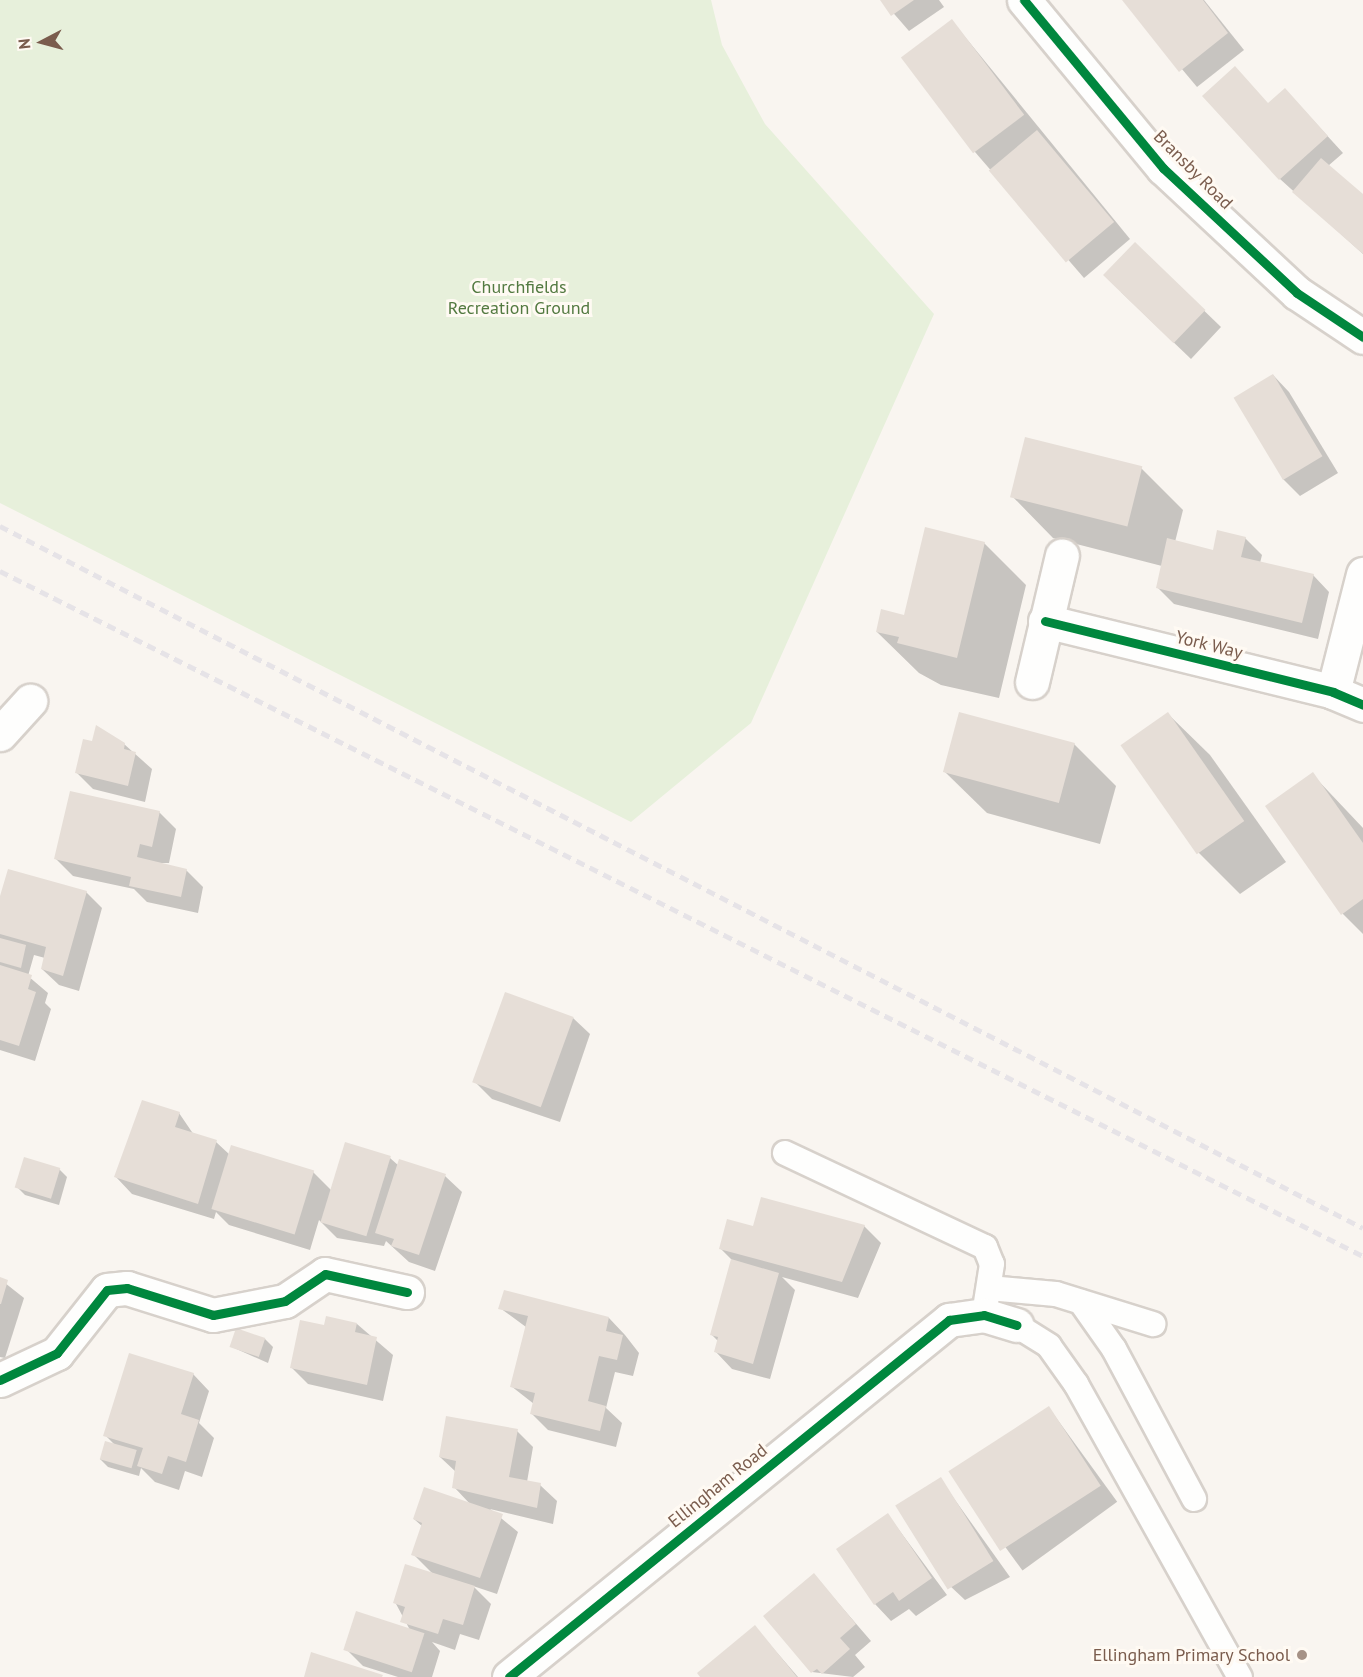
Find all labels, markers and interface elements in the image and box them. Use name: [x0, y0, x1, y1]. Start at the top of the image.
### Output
north arrow: [12, 12, 72, 72]
text: N: [14, 38, 35, 50]
street label: Bransby Road: [1149, 126, 1237, 214]
park label: Churchfields Recreation Ground: [448, 277, 590, 320]
street label: York Way: [1173, 626, 1245, 664]
street label: Ellingham Road: [664, 1440, 772, 1532]
place label: Ellingham Primary School: [1092, 1644, 1290, 1666]
marker: Ellingham Primary School: [1295, 1648, 1309, 1662]

